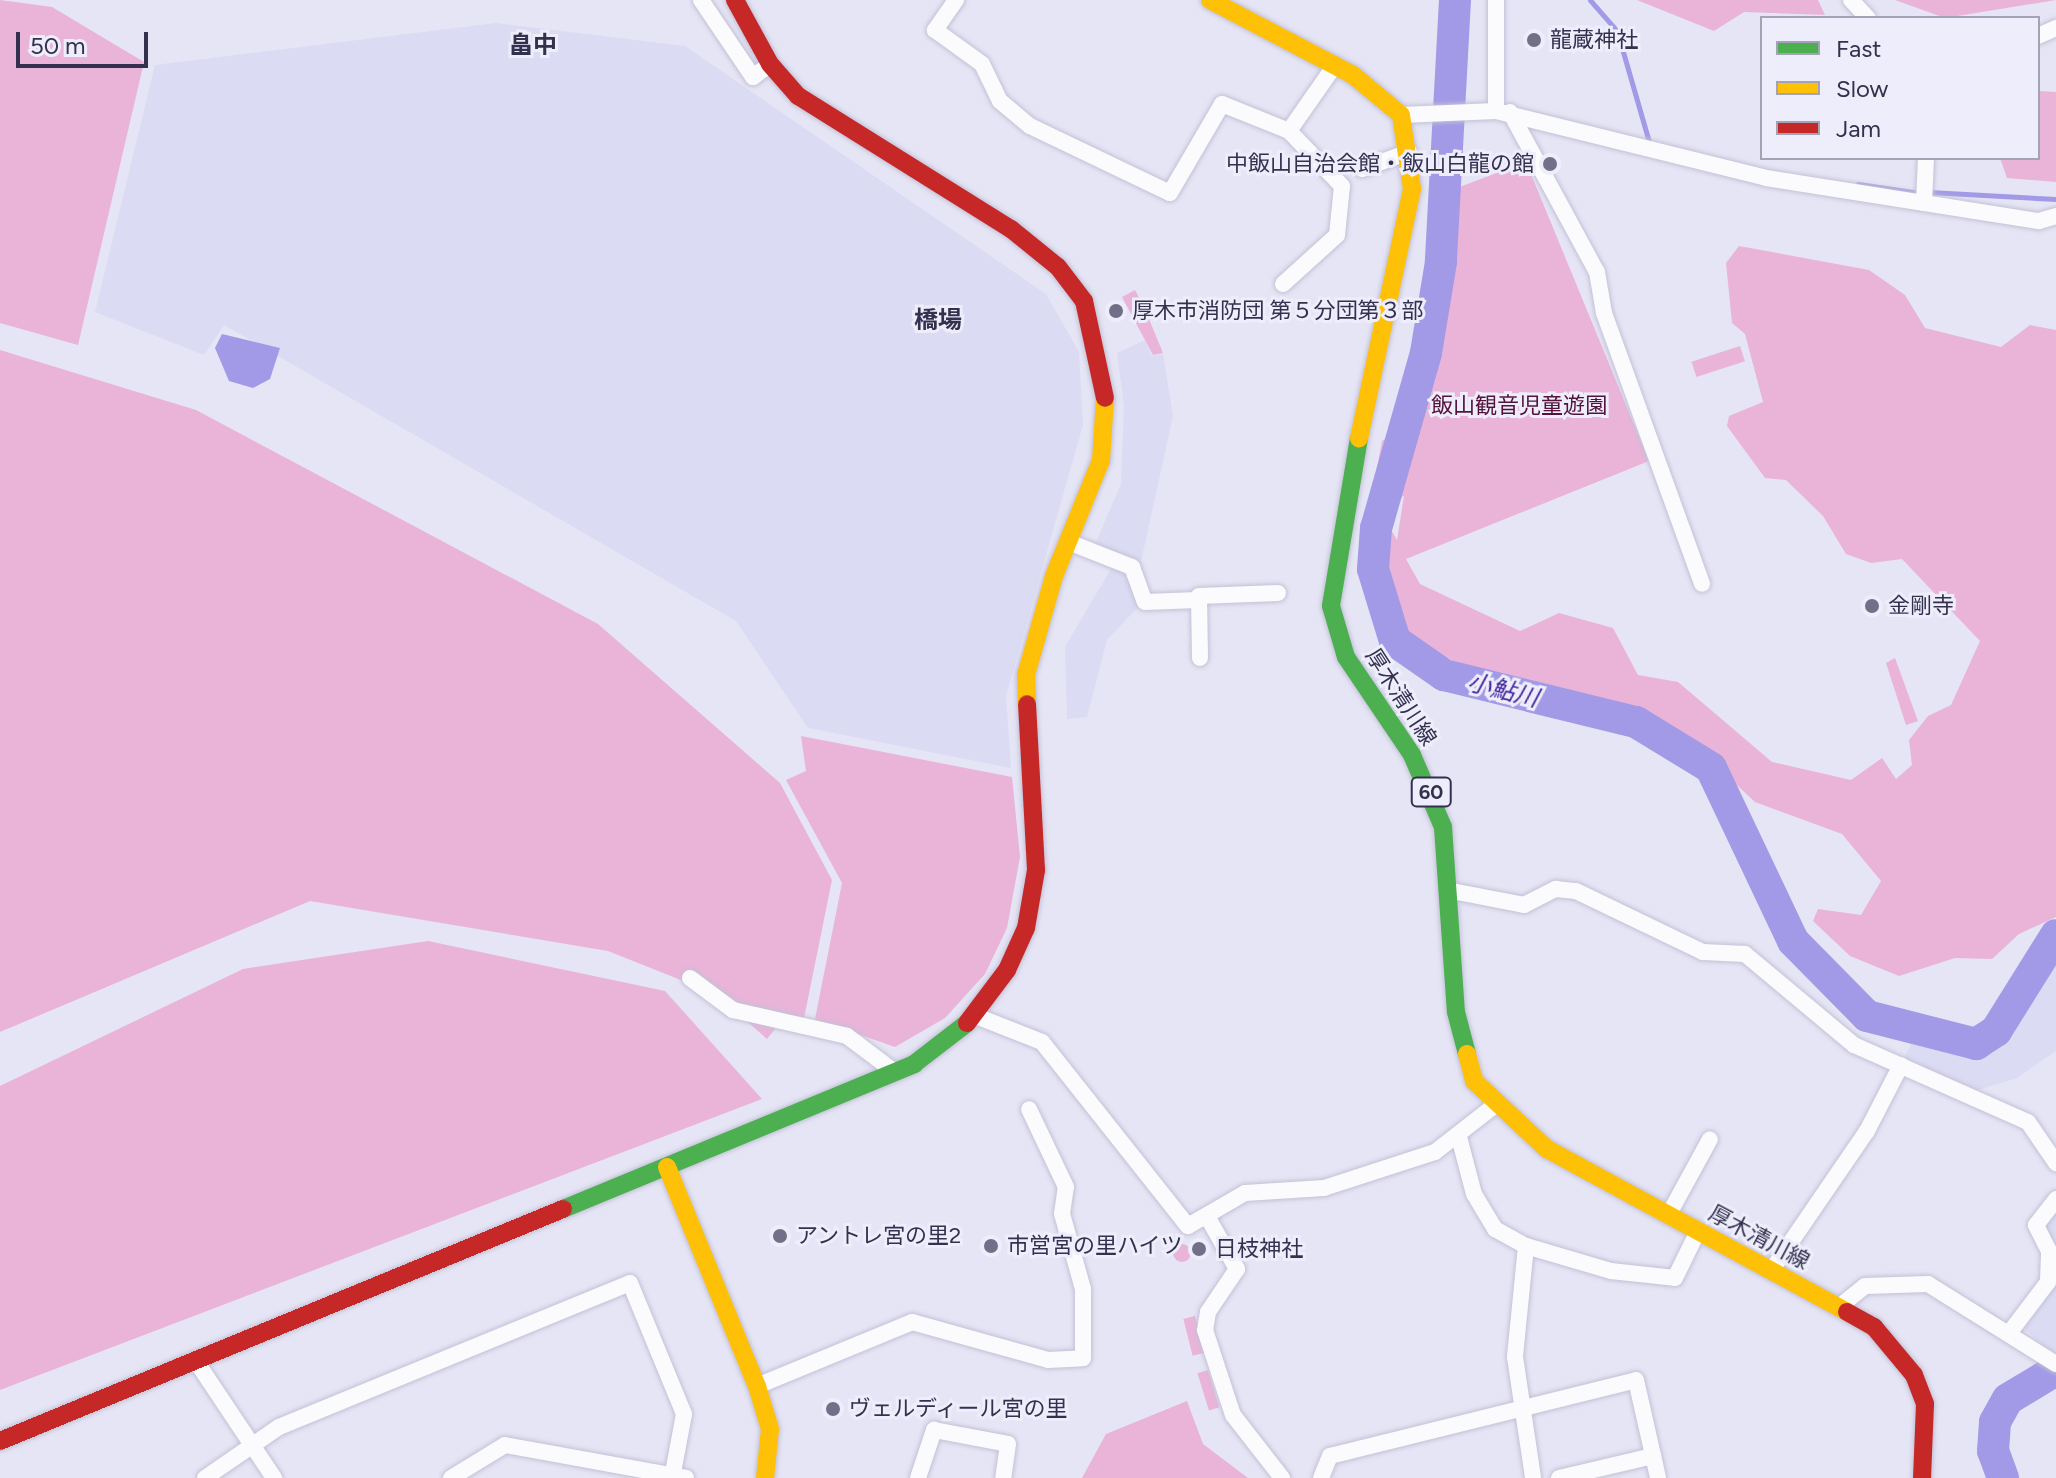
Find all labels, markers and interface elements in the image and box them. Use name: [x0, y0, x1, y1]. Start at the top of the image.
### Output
scale bar: [20, 16, 152, 66]
legend: [1760, 16, 2040, 160]
place label: 龍蔵神社: [1550, 27, 1638, 53]
text: 50 m: [30, 31, 86, 60]
district label: 畠中: [509, 31, 557, 59]
marker: 龍蔵神社: [1525, 31, 1543, 49]
text: Fast: [1836, 34, 1881, 63]
text: Slow: [1836, 74, 1888, 103]
text: Jam: [1836, 114, 1881, 143]
place label: 中飯山自治会館・飯山白龍の館: [1226, 151, 1534, 177]
marker: 中飯山自治会館・飯山白龍の館: [1541, 155, 1559, 173]
place label: 厚木市消防団 第５分団第３部: [1132, 298, 1423, 324]
marker: 厚木市消防団 第５分団第３部: [1107, 302, 1125, 320]
district label: 橋場: [914, 306, 962, 334]
park label: 飯山観音児童遊園: [1431, 393, 1607, 419]
place label: 金剛寺: [1888, 593, 1954, 619]
marker: 金剛寺: [1863, 597, 1881, 615]
street label: 厚木清川線: [1360, 644, 1442, 750]
water label: 小鮎川: [1465, 667, 1541, 713]
road number: 60: [1409, 776, 1453, 808]
street label: 厚木清川線: [1704, 1200, 1814, 1274]
place label: アントレ宮の里2: [796, 1223, 962, 1249]
marker: アントレ宮の里2: [771, 1227, 789, 1245]
place label: 市営宮の里ハイツ: [1007, 1233, 1183, 1259]
place label: 日枝神社: [1215, 1236, 1303, 1262]
marker: 市営宮の里ハイツ: [982, 1237, 1000, 1255]
marker: 日枝神社: [1190, 1240, 1208, 1258]
place label: ヴェルディール宮の里: [849, 1396, 1069, 1422]
marker: ヴェルディール宮の里: [824, 1400, 842, 1418]

